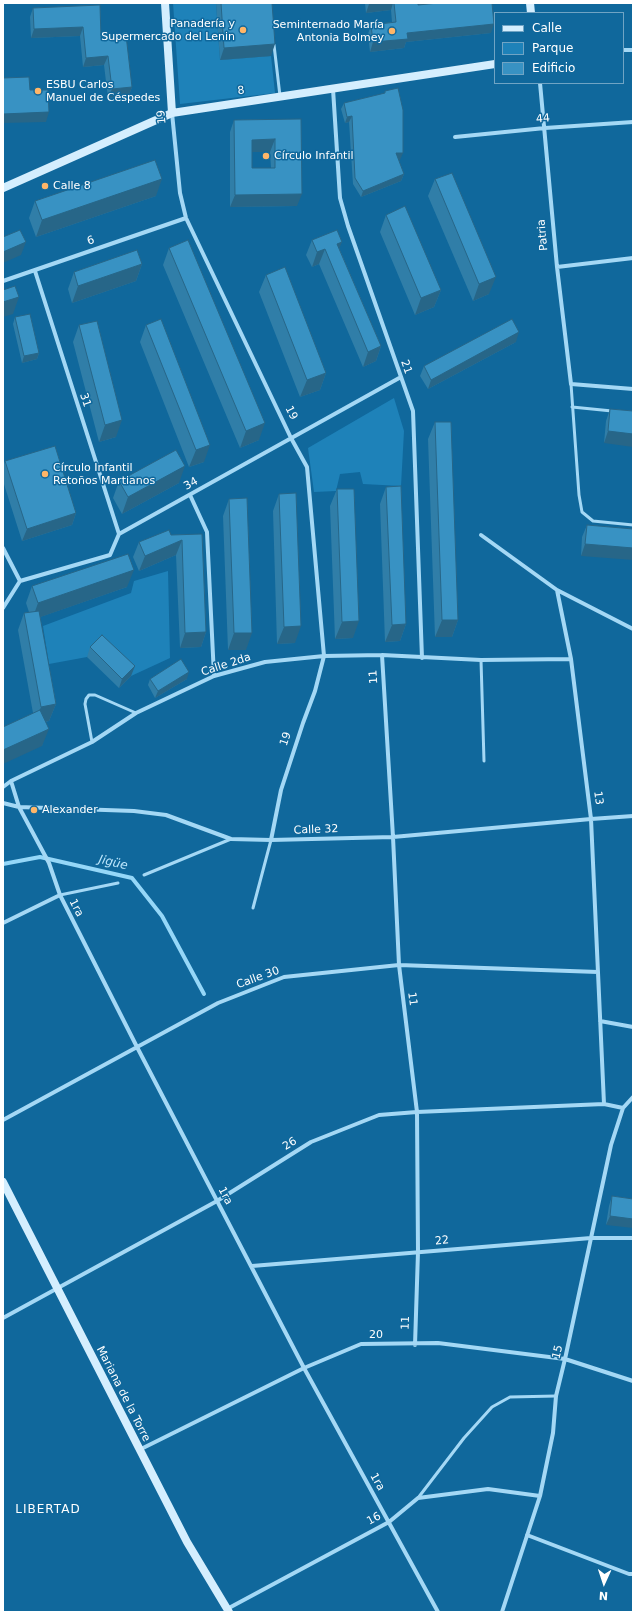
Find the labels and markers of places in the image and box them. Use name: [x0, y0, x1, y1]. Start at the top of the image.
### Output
place label: Panadería y Supermercado del Lenin: [101, 17, 235, 43]
place label: Seminternado María Antonia Bolmey: [273, 18, 384, 44]
marker: Panadería y Supermercado del Lenin: [238, 25, 248, 35]
marker: Seminternado María Antonia Bolmey: [387, 26, 397, 36]
place label: ESBU Carlos Manuel de Céspedes: [46, 78, 160, 104]
marker: ESBU Carlos Manuel de Céspedes: [33, 86, 43, 96]
place label: Círculo Infantil: [274, 149, 354, 163]
marker: Círculo Infantil: [261, 151, 271, 161]
place label: Calle 8: [53, 179, 91, 193]
marker: Calle 8: [40, 181, 50, 191]
place label: Círculo Infantil Retoños Martianos: [53, 461, 155, 487]
marker: Círculo Infantil Retoños Martianos: [40, 469, 50, 479]
place label: Alexander: [42, 803, 98, 817]
marker: Alexander: [29, 805, 39, 815]

